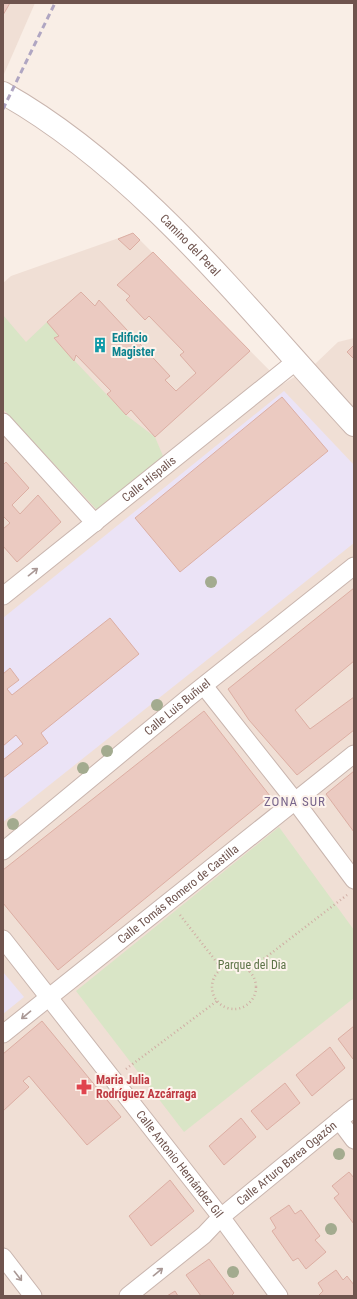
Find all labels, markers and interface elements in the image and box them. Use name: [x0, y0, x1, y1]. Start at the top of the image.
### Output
street label: Camino del Peral: [157, 211, 223, 279]
place label: Edificio Magister: [112, 331, 155, 359]
building icon: Edificio Magister: [91, 336, 109, 354]
street label: Calle Híspalis: [119, 453, 179, 505]
one-way arrow: [28, 567, 39, 576]
street label: Calle Luis Buñuel: [141, 676, 213, 738]
district label: ZONA SUR: [264, 794, 326, 809]
street label: Calle Tomás Romero de Castilla: [115, 842, 241, 947]
park label: Parque del Dia: [218, 958, 286, 972]
one-way arrow: [20, 1011, 31, 1020]
place label: Maria Julia Rodríguez Azcárraga: [96, 1073, 197, 1101]
pharmacy icon: Maria Julia Rodríguez Azcárraga: [75, 1078, 93, 1096]
street label: Calle Antonio Hernández Gil: [133, 1108, 226, 1220]
street label: Calle Arturo Barea Ogazón: [234, 1118, 340, 1208]
one-way arrow: [153, 1267, 164, 1276]
one-way arrow: [14, 1271, 23, 1282]

